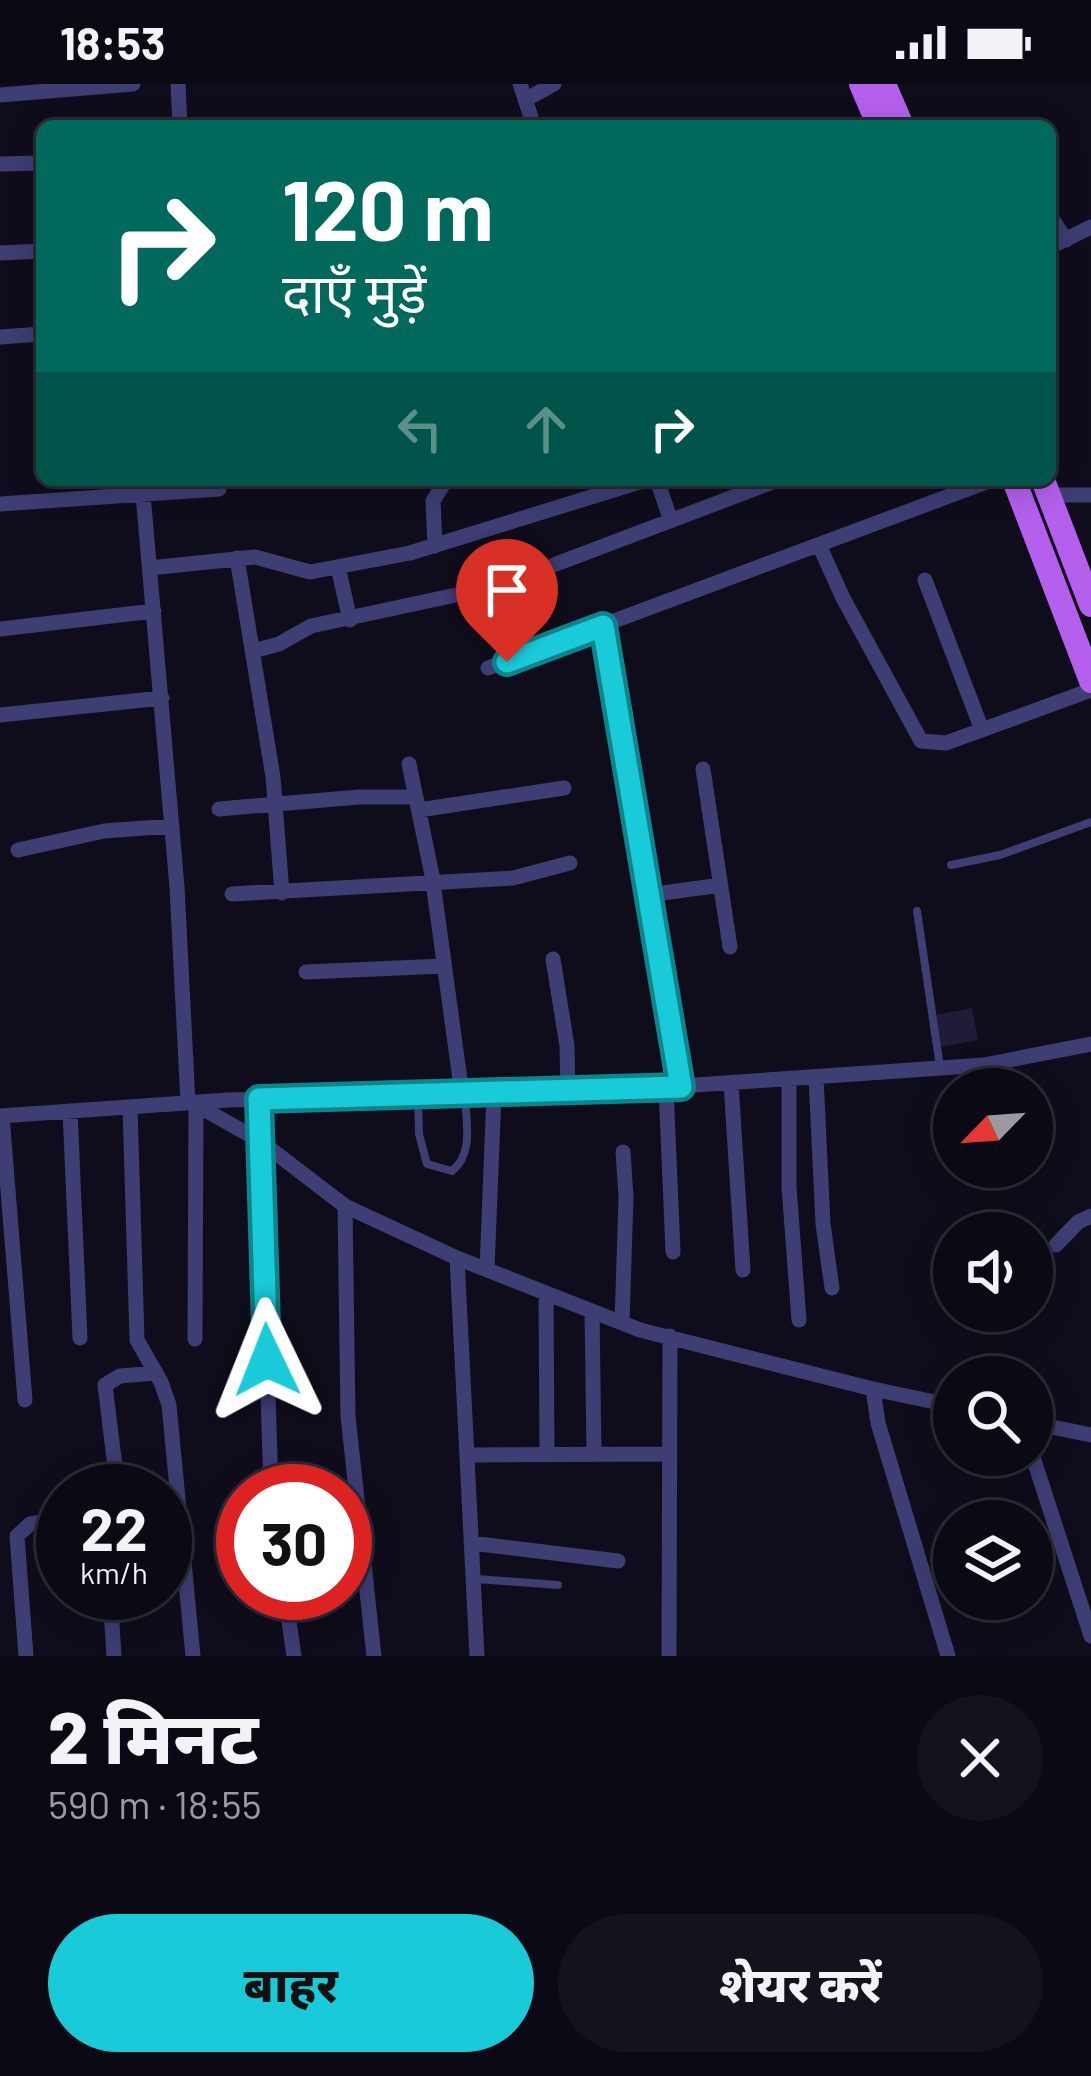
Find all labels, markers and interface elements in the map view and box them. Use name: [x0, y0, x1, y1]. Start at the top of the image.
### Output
text: 18:53: [60, 15, 165, 69]
text: 120 m: [282, 157, 494, 258]
icon: right: [84, 168, 240, 324]
text: दाएँ मुड़ें: [282, 259, 427, 324]
icon: left: [387, 396, 453, 462]
icon: ahead: [513, 396, 579, 462]
icon: right: [639, 396, 705, 462]
pin: [456, 539, 558, 662]
icon: arrive: [474, 557, 540, 623]
north arrow: [933, 1068, 1053, 1188]
map controls: [933, 1068, 1053, 1620]
button: sound: [933, 1212, 1053, 1332]
position arrow: [204, 1297, 330, 1423]
button: search: [933, 1356, 1053, 1476]
speed limit sign: 30: [216, 1464, 372, 1620]
text: 22: [80, 1491, 148, 1563]
button: layers: [933, 1500, 1053, 1620]
text: km/h: [80, 1554, 148, 1590]
text: 2 मिनट: [48, 1692, 258, 1778]
button: close: [917, 1695, 1043, 1821]
text: 590 m · 18:55: [48, 1780, 262, 1827]
button: बाहर: [48, 1914, 534, 2052]
button: शेयर करें: [558, 1914, 1043, 2052]

